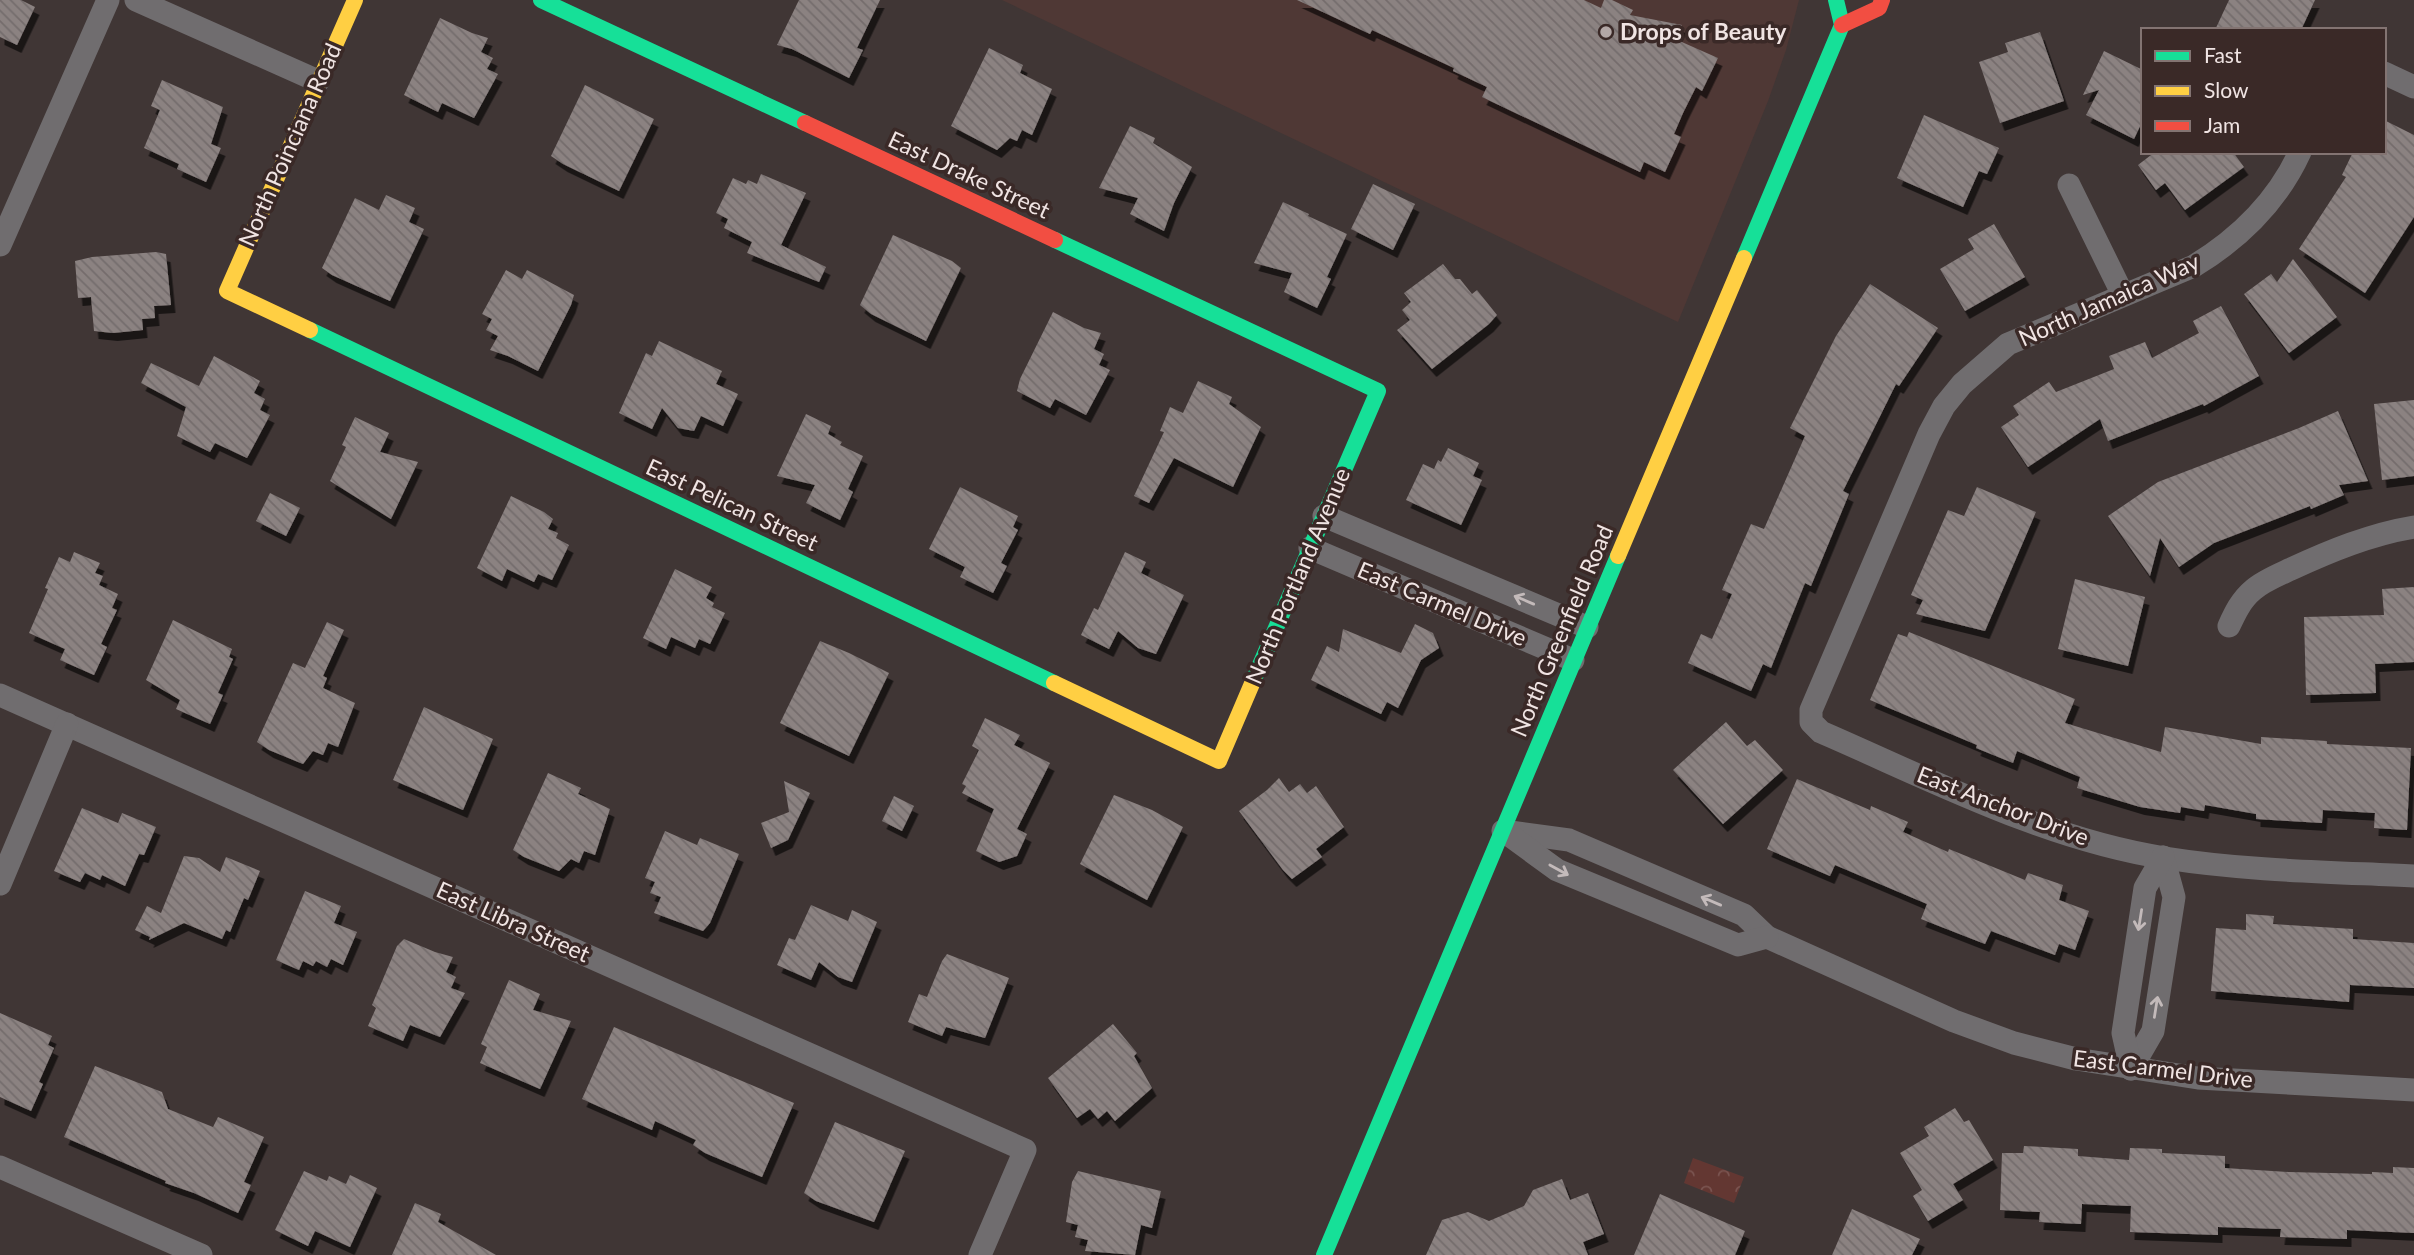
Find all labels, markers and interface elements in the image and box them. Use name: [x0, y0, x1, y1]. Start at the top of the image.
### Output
place label: Drops of Beauty: [1620, 17, 1787, 45]
marker: Drops of Beauty: [1598, 24, 1614, 40]
legend: [2141, 28, 2386, 154]
street label: North Poinciana Road: [232, 39, 346, 250]
text: Fast: [2204, 42, 2242, 67]
text: Slow: [2204, 77, 2249, 102]
text: Jam: [2204, 112, 2240, 137]
street label: East Drake Street: [884, 124, 1055, 224]
street label: North Jamaica Way: [2014, 247, 2203, 352]
street label: East Pelican Street: [642, 452, 824, 557]
street label: North Portland Avenue: [1239, 463, 1355, 688]
street label: North Greenfield Road: [1504, 520, 1618, 741]
street label: East Carmel Drive: [1354, 555, 1531, 651]
one-way arrow: [1514, 593, 1536, 606]
street label: East Anchor Drive: [1914, 759, 2093, 851]
one-way arrow: [1548, 863, 1569, 877]
street label: East Libra Street: [432, 875, 595, 968]
one-way arrow: [1700, 894, 1722, 907]
one-way arrow: [2133, 909, 2146, 931]
one-way arrow: [2150, 996, 2163, 1019]
street label: East Carmel Drive: [2072, 1043, 2255, 1093]

